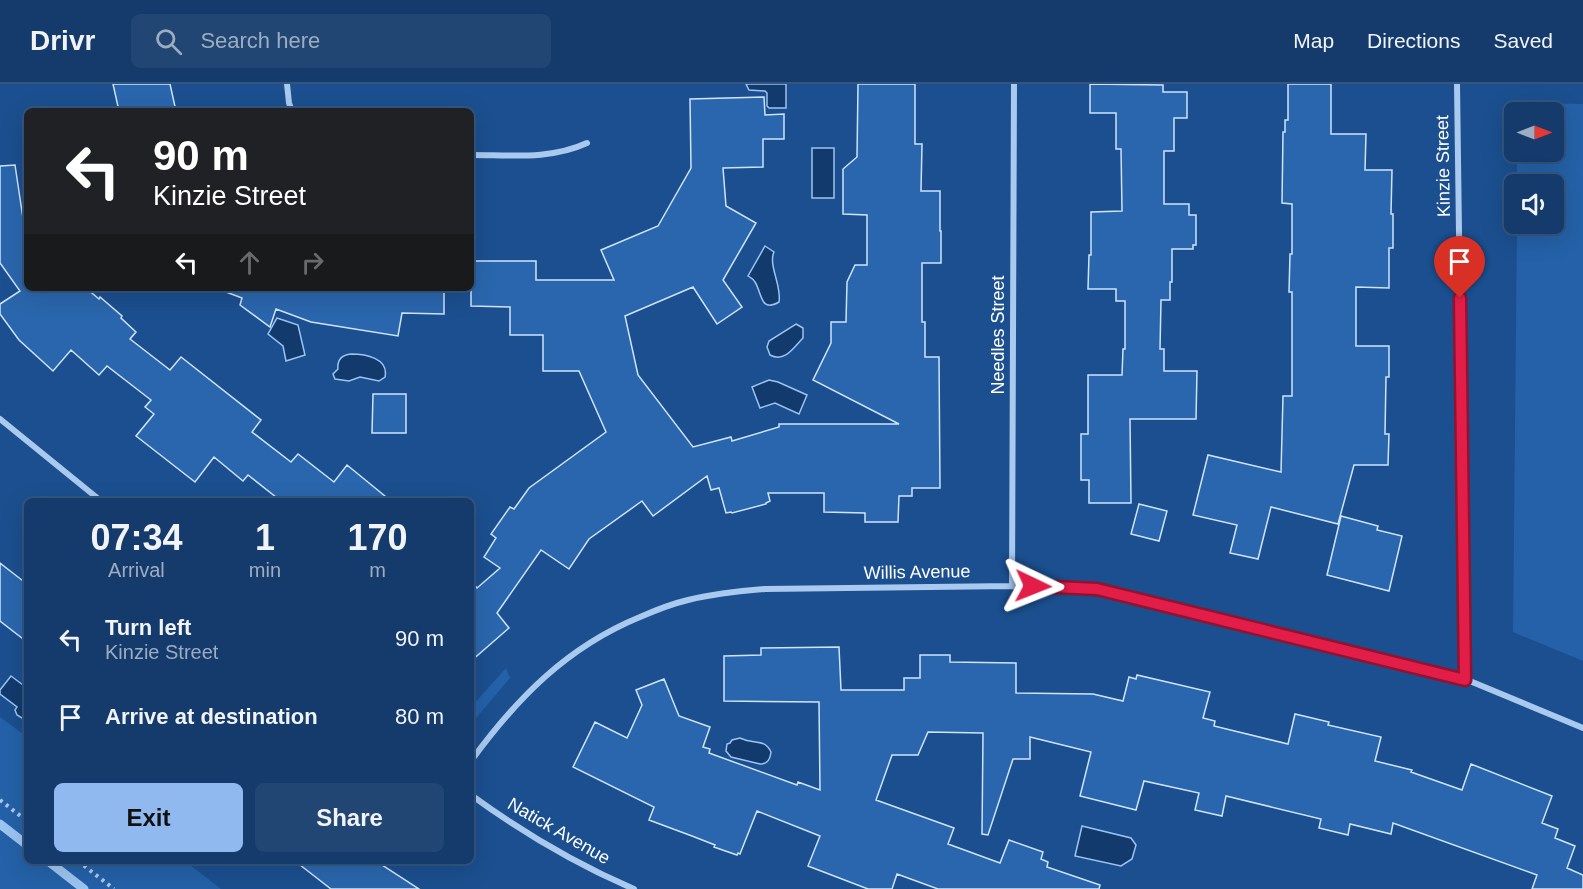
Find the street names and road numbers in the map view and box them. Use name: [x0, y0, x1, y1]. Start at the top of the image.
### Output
street label: Kinzie Street: [1432, 115, 1454, 217]
street label: Needles Street: [988, 275, 1008, 395]
street label: Willis Avenue: [863, 561, 971, 583]
street label: Natick Avenue: [504, 794, 614, 868]

